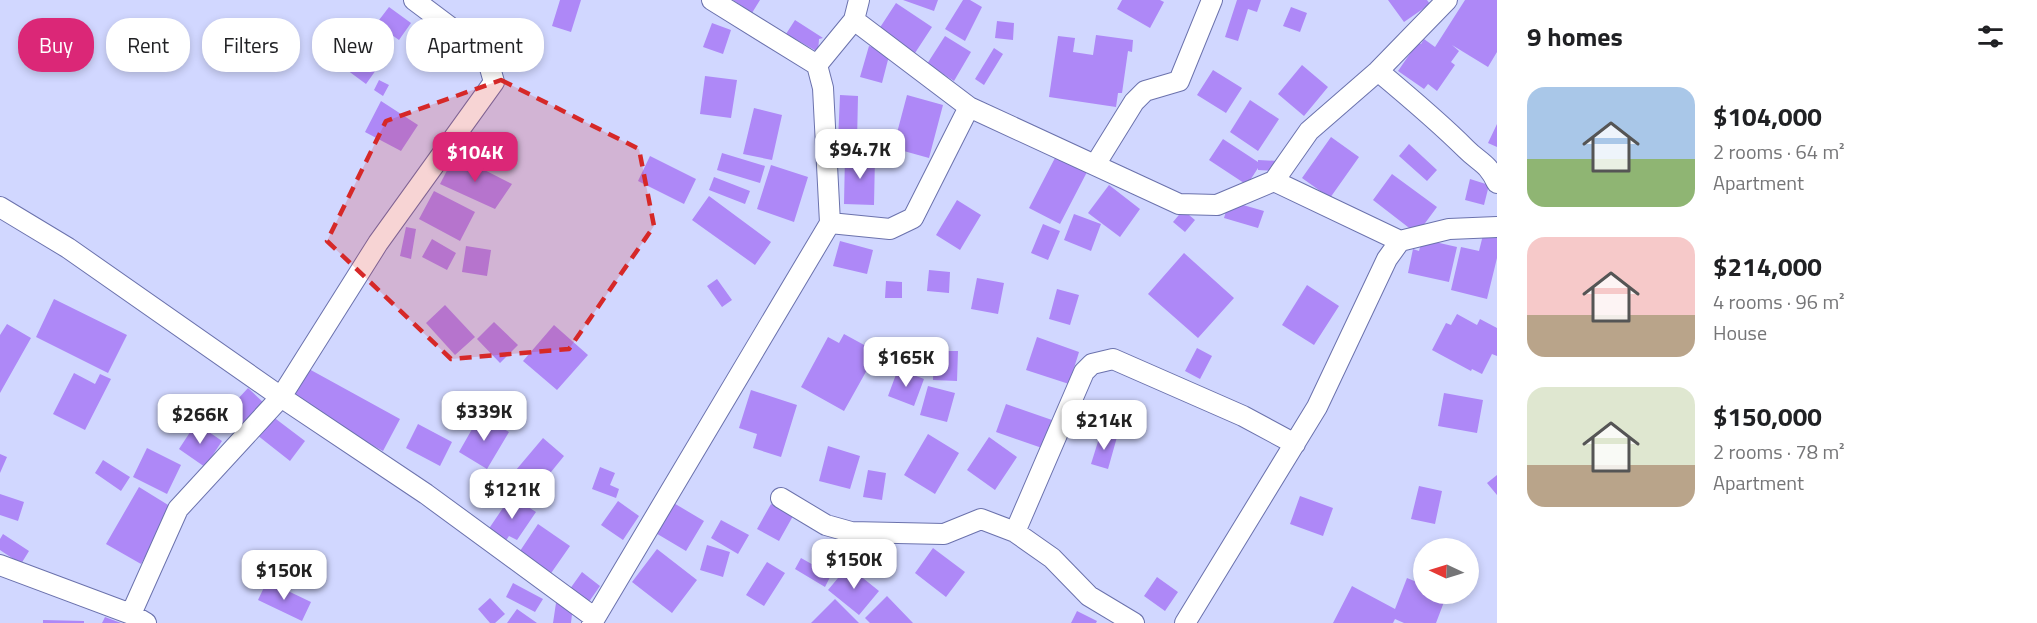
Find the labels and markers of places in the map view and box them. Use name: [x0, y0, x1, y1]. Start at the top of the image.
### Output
pin: $94.7K: [811, 129, 909, 180]
pin: $104K: [433, 132, 517, 183]
pin: $165K: [864, 337, 948, 388]
pin: $339K: [442, 391, 526, 442]
pin: $266K: [158, 394, 242, 445]
pin: $214K: [1062, 400, 1146, 451]
pin: $121K: [470, 469, 554, 520]
pin: $150K: [812, 539, 896, 590]
pin: $150K: [242, 550, 326, 601]

